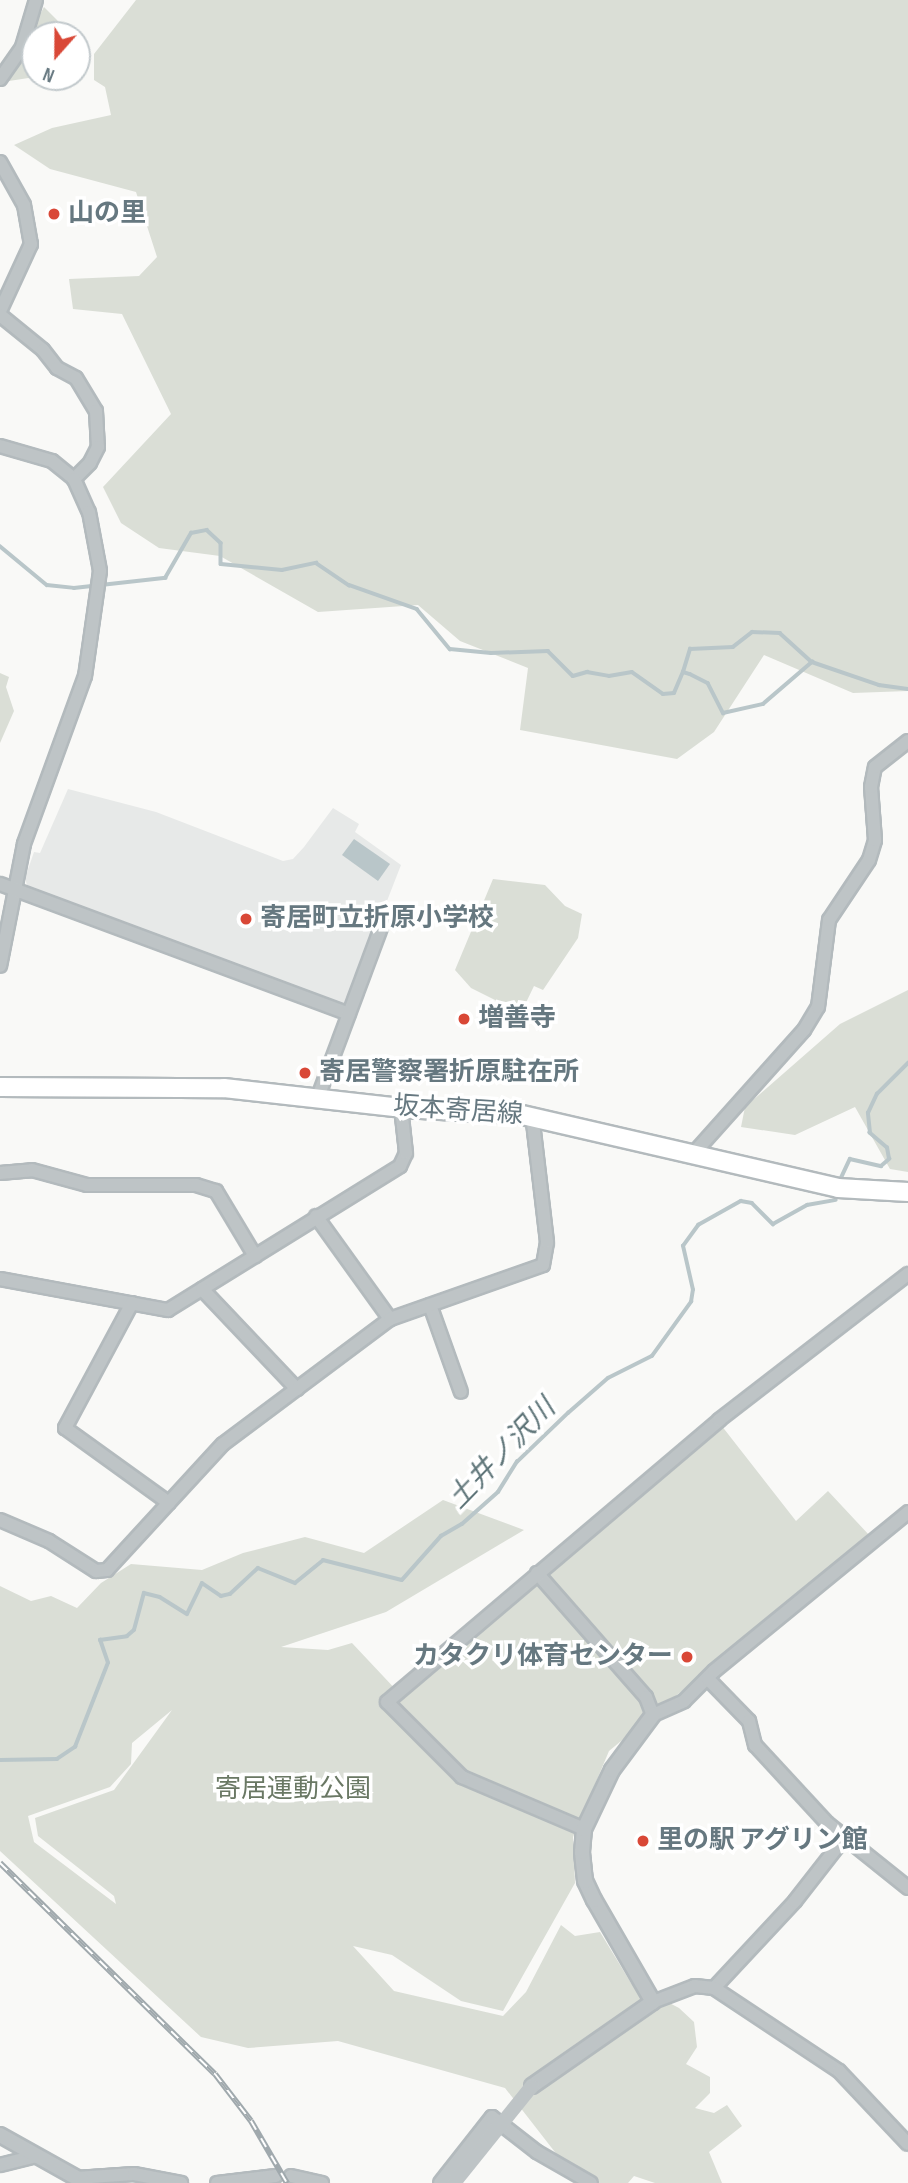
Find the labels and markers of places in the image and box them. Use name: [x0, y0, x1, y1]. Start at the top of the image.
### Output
place label: 山の里: [68, 198, 146, 230]
marker: 山の里: [46, 206, 62, 222]
place label: 寄居町立折原小学校: [260, 903, 494, 935]
marker: 寄居町立折原小学校: [238, 911, 254, 927]
place label: 増善寺: [478, 1003, 556, 1035]
marker: 増善寺: [456, 1011, 472, 1027]
place label: 寄居警察署折原駐在所: [319, 1057, 579, 1089]
marker: 寄居警察署折原駐在所: [297, 1065, 313, 1081]
place label: カタクリ体育センター: [413, 1641, 673, 1673]
marker: カタクリ体育センター: [679, 1649, 695, 1665]
place label: 里の駅 アグリン館: [657, 1825, 869, 1857]
marker: 里の駅 アグリン館: [635, 1833, 651, 1849]

